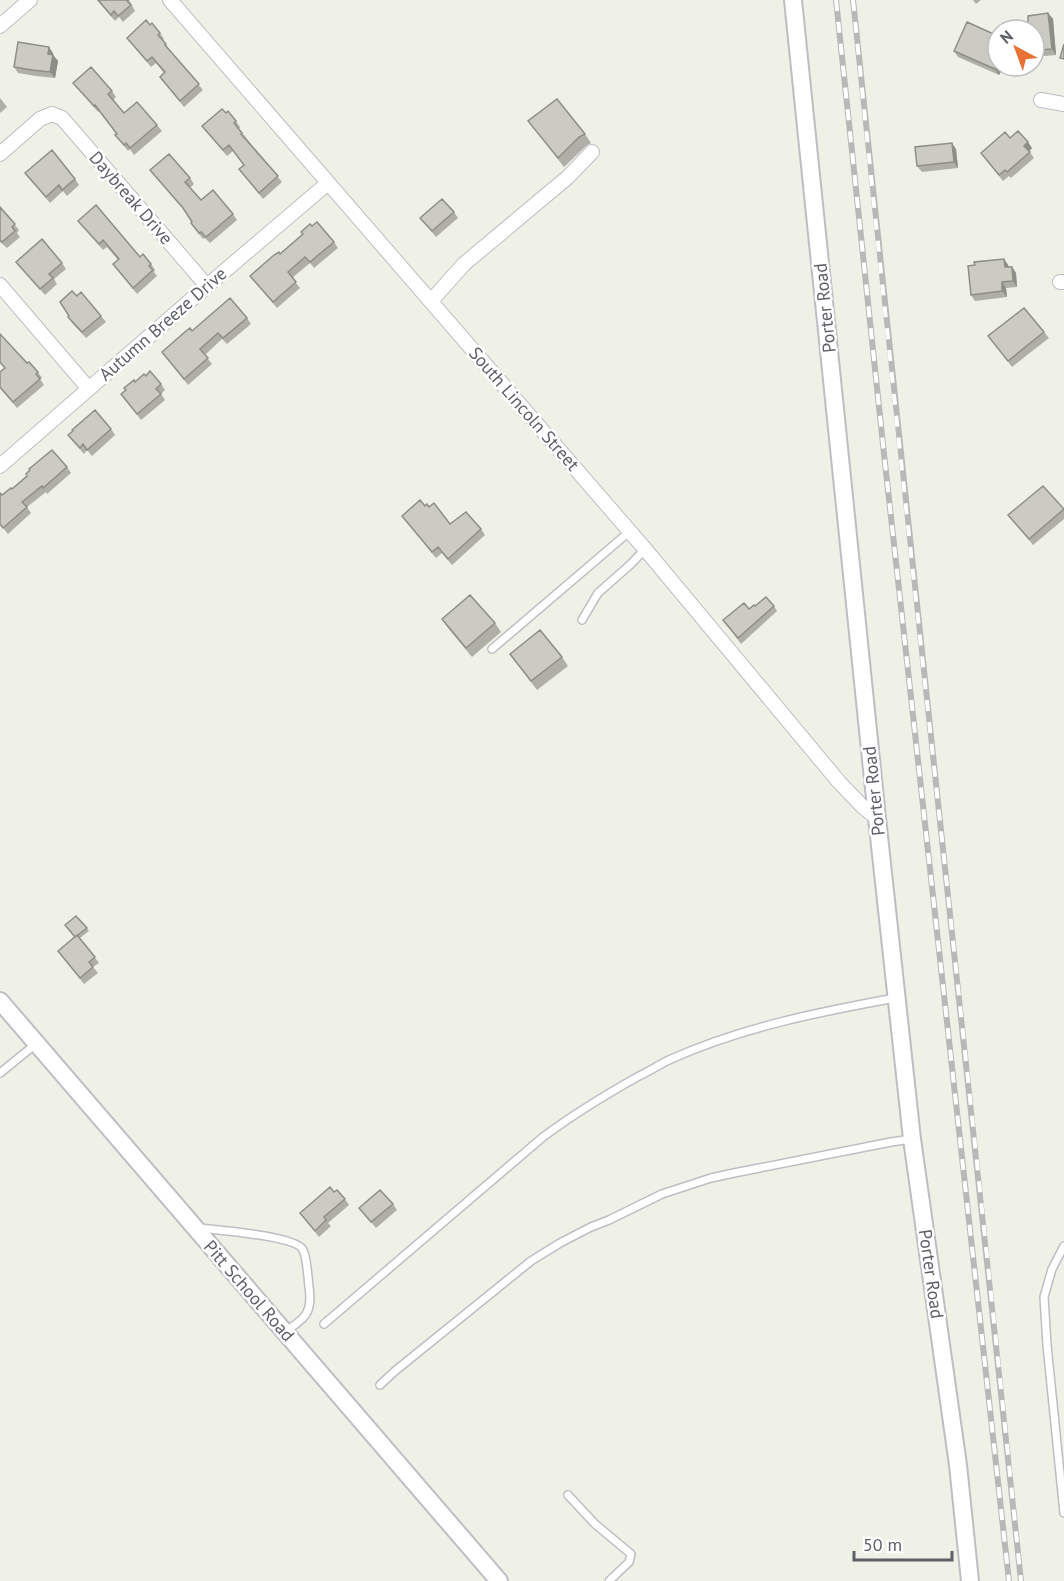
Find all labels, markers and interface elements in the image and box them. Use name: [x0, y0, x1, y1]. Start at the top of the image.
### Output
north arrow: [986, 18, 1046, 78]
text: N: [996, 26, 1017, 48]
street label: Daybreak Drive: [85, 146, 178, 249]
street label: Autumn Breeze Drive: [94, 262, 231, 385]
street label: Porter Road: [808, 262, 841, 354]
street label: South Lincoln Street: [464, 342, 585, 475]
street label: Porter Road: [857, 745, 890, 837]
street label: Porter Road: [914, 1228, 949, 1320]
street label: Pitt School Road: [199, 1235, 300, 1346]
scale bar: [854, 1524, 952, 1562]
text: 50 m: [863, 1533, 902, 1556]

